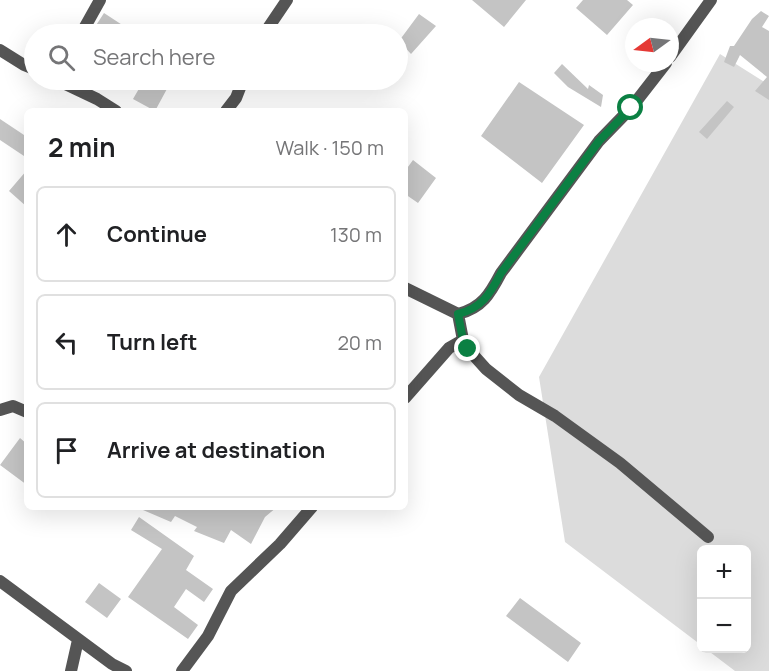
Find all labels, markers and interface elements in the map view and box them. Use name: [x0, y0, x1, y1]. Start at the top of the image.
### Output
north arrow: [625, 18, 679, 72]
search box: [24, 24, 408, 90]
icon: search: [45, 41, 78, 74]
text: Search here: [93, 42, 215, 72]
route start: [617, 94, 643, 120]
text: 2 min: [48, 129, 116, 165]
text: Walk · 150 m: [275, 134, 384, 161]
icon: ahead: [50, 218, 83, 251]
text: Continue: [107, 219, 207, 249]
text: 130 m: [330, 221, 382, 248]
icon: left: [50, 326, 83, 359]
text: Turn left: [107, 327, 197, 357]
text: 20 m: [337, 329, 382, 356]
route end: [454, 335, 480, 361]
icon: arrive: [50, 434, 83, 467]
text: Arrive at destination: [107, 435, 325, 465]
map controls: [697, 545, 751, 653]
button: +: [697, 545, 751, 599]
button: −: [697, 599, 751, 653]

